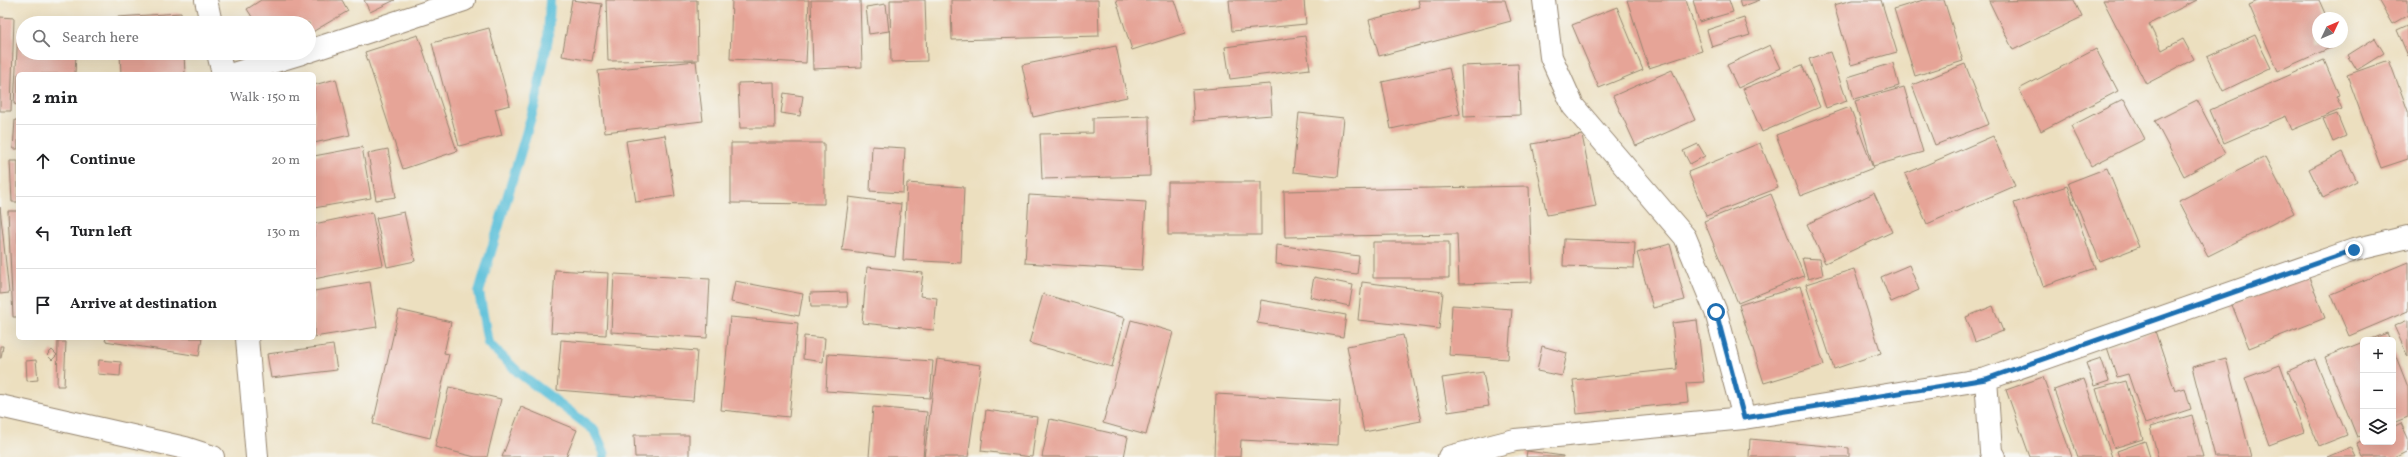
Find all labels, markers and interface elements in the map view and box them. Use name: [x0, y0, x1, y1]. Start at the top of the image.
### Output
north arrow: [2312, 12, 2348, 48]
search box: [16, 16, 316, 60]
icon: search: [30, 27, 52, 49]
text: Search here: [62, 28, 139, 49]
text: 2 min: [32, 87, 78, 110]
text: Walk · 150 m: [230, 89, 300, 107]
icon: ahead: [32, 150, 54, 172]
text: Continue: [70, 150, 135, 171]
text: 20 m: [271, 152, 300, 170]
icon: left: [32, 222, 54, 244]
text: Turn left: [70, 222, 132, 243]
text: 130 m: [267, 224, 300, 242]
route end: [2345, 241, 2363, 259]
icon: arrive: [32, 294, 54, 316]
text: Arrive at destination: [70, 294, 217, 315]
route start: [1707, 303, 1725, 321]
map controls: [2360, 337, 2396, 445]
button: +: [2360, 337, 2396, 373]
button: −: [2360, 373, 2396, 409]
button: layers: [2360, 409, 2396, 445]

